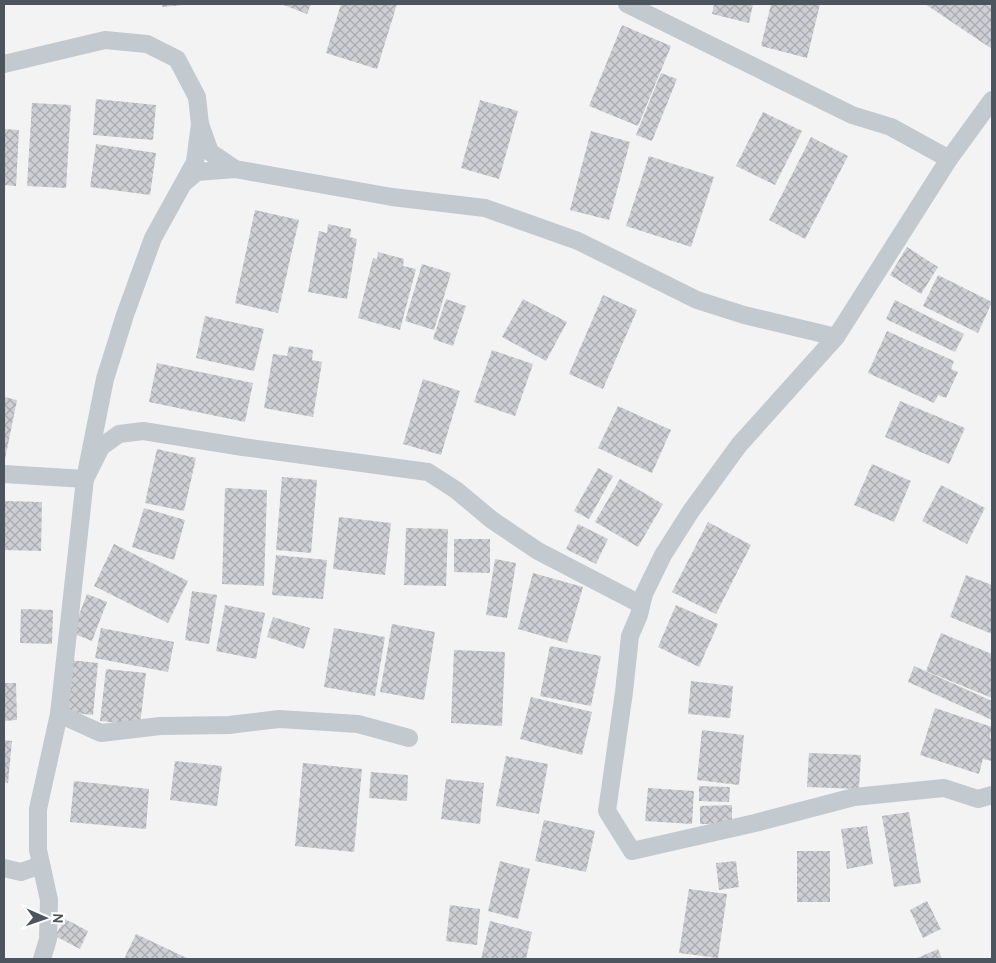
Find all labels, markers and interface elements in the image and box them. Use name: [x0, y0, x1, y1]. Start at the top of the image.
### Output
north arrow: [20, 893, 70, 943]
text: N: [49, 913, 67, 924]

